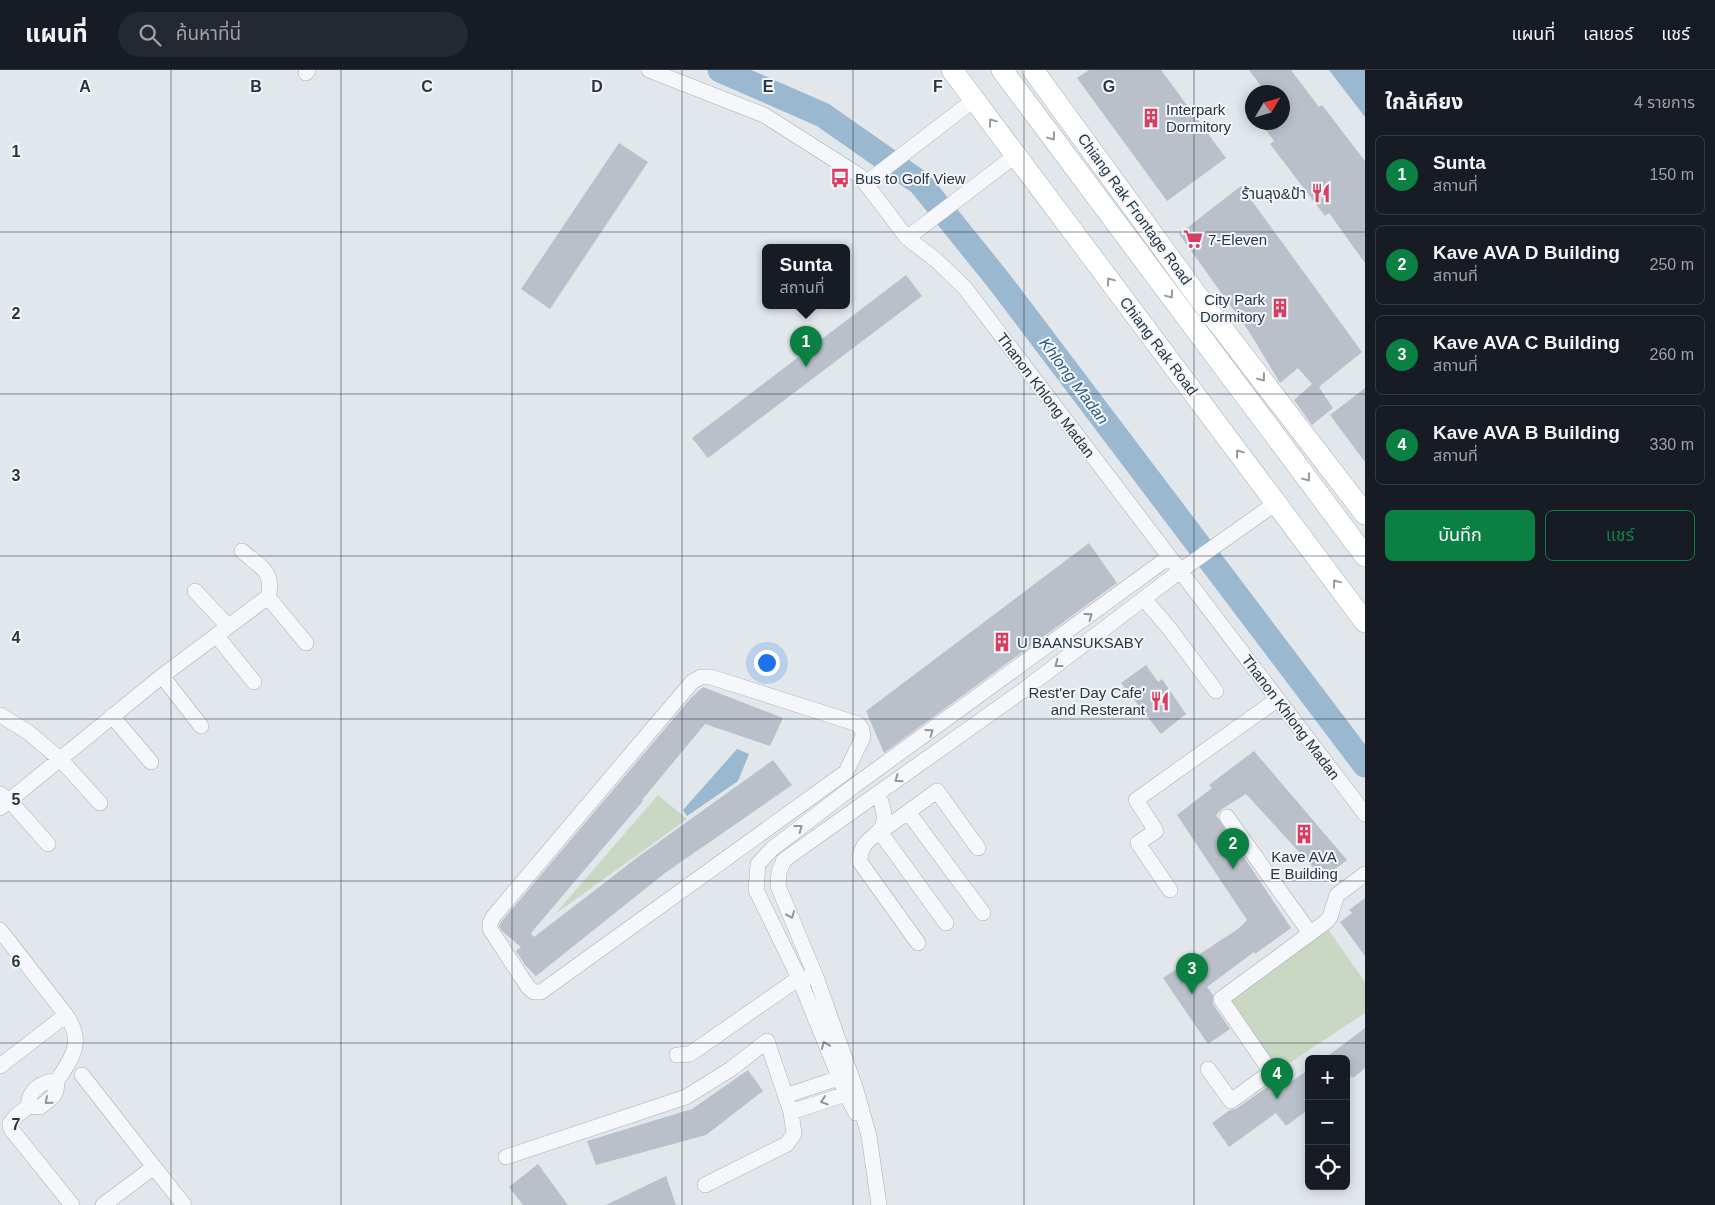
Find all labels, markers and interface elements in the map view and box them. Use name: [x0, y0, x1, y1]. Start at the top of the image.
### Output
search box: [118, 12, 468, 57]
text: แผนที่: [25, 20, 88, 47]
icon: search: [136, 21, 164, 49]
text: ค้นหาที่นี่: [176, 23, 241, 44]
text: แผนที่: [1511, 24, 1555, 44]
text: เลเยอร์: [1583, 24, 1633, 44]
text: แชร์: [1661, 24, 1690, 44]
text: A: [79, 78, 91, 95]
text: B: [250, 78, 262, 95]
text: C: [421, 78, 433, 95]
text: D: [591, 78, 603, 95]
text: E: [763, 78, 774, 95]
text: F: [933, 78, 943, 95]
text: G: [1103, 78, 1115, 95]
north arrow: [1245, 85, 1290, 130]
text: ใกล้เคียง: [1385, 90, 1463, 113]
text: 4 รายการ: [1634, 94, 1695, 111]
place label: Interpark Dormitory: [1166, 101, 1232, 135]
building icon: Interpark Dormitory: [1140, 107, 1162, 129]
one-way arrow: [989, 118, 998, 128]
street label: Chiang Rak Frontage Road: [1074, 130, 1196, 288]
one-way arrow: [1046, 131, 1055, 141]
text: 1: [12, 143, 21, 160]
text: Sunta: [1433, 152, 1486, 173]
text: 1: [1398, 166, 1406, 183]
text: 150 m: [1650, 166, 1694, 183]
bus stop icon: Bus to Golf View: [829, 167, 851, 189]
place label: Bus to Golf View: [855, 170, 966, 187]
text: สถานที่: [1433, 177, 1478, 194]
restaurant icon: ร้านลุง&ป้า: [1310, 182, 1332, 204]
place label: ร้านลุง&ป้า: [1242, 185, 1306, 203]
supermarket icon: 7-Eleven: [1182, 228, 1204, 250]
place label: 7-Eleven: [1208, 231, 1267, 248]
text: Kave AVA D Building: [1433, 242, 1620, 263]
popup: [762, 244, 850, 309]
text: Sunta: [780, 254, 832, 275]
text: 2: [1398, 256, 1406, 273]
text: 250 m: [1650, 256, 1694, 273]
text: สถานที่: [1433, 267, 1478, 284]
one-way arrow: [1107, 277, 1116, 287]
text: สถานที่: [780, 279, 824, 296]
one-way arrow: [1164, 289, 1173, 299]
place label: City Park Dormitory: [1200, 291, 1265, 325]
street label: Chiang Rak Road: [1117, 294, 1201, 398]
building icon: City Park Dormitory: [1269, 297, 1291, 319]
text: 2: [12, 305, 21, 322]
pin: 1: [790, 326, 822, 367]
street label: Thanon Khlong Madan: [994, 329, 1098, 461]
text: Kave AVA C Building: [1433, 332, 1620, 353]
water label: Khlong Madan: [1036, 335, 1112, 427]
text: 3: [1398, 346, 1406, 363]
text: 260 m: [1650, 346, 1694, 363]
text: สถานที่: [1433, 357, 1478, 374]
one-way arrow: [1256, 372, 1264, 381]
text: Kave AVA B Building: [1433, 422, 1620, 443]
text: 4: [1398, 436, 1406, 453]
text: 330 m: [1650, 436, 1694, 453]
text: สถานที่: [1433, 447, 1478, 464]
one-way arrow: [1236, 450, 1244, 459]
text: 3: [12, 467, 21, 484]
one-way arrow: [1301, 472, 1309, 481]
button: บันทึก: [1385, 510, 1535, 561]
button: แชร์: [1545, 510, 1695, 561]
one-way arrow: [1333, 579, 1342, 589]
one-way arrow: [1083, 613, 1092, 621]
text: 4: [12, 629, 21, 646]
building icon: U BAANSUKSABY: [991, 631, 1013, 653]
place label: U BAANSUKSABY: [1017, 634, 1144, 651]
your location: [754, 650, 780, 676]
street label: Thanon Khlong Madan: [1239, 651, 1343, 783]
one-way arrow: [1054, 658, 1064, 667]
place label: Rest'er Day Cafe' and Resterant: [1028, 684, 1146, 718]
restaurant icon: Rest'er Day Cafe' and Resterant: [1149, 690, 1171, 712]
one-way arrow: [924, 729, 934, 738]
one-way arrow: [894, 773, 903, 783]
text: 5: [12, 791, 21, 808]
building icon: Kave AVA E Building: [1293, 823, 1315, 845]
one-way arrow: [793, 826, 802, 834]
pin: 2: [1217, 828, 1249, 869]
place label: Kave AVA E Building: [1270, 848, 1338, 882]
one-way arrow: [784, 910, 795, 919]
text: 6: [12, 953, 21, 970]
pin: 3: [1176, 953, 1208, 994]
one-way arrow: [821, 1041, 832, 1050]
map controls: [1305, 1055, 1350, 1190]
button: +: [1305, 1055, 1350, 1100]
pin: 4: [1261, 1058, 1293, 1099]
one-way arrow: [45, 1095, 54, 1104]
one-way arrow: [820, 1096, 828, 1106]
button: −: [1305, 1100, 1350, 1145]
text: 7: [12, 1116, 21, 1133]
button: locate: [1305, 1145, 1350, 1190]

